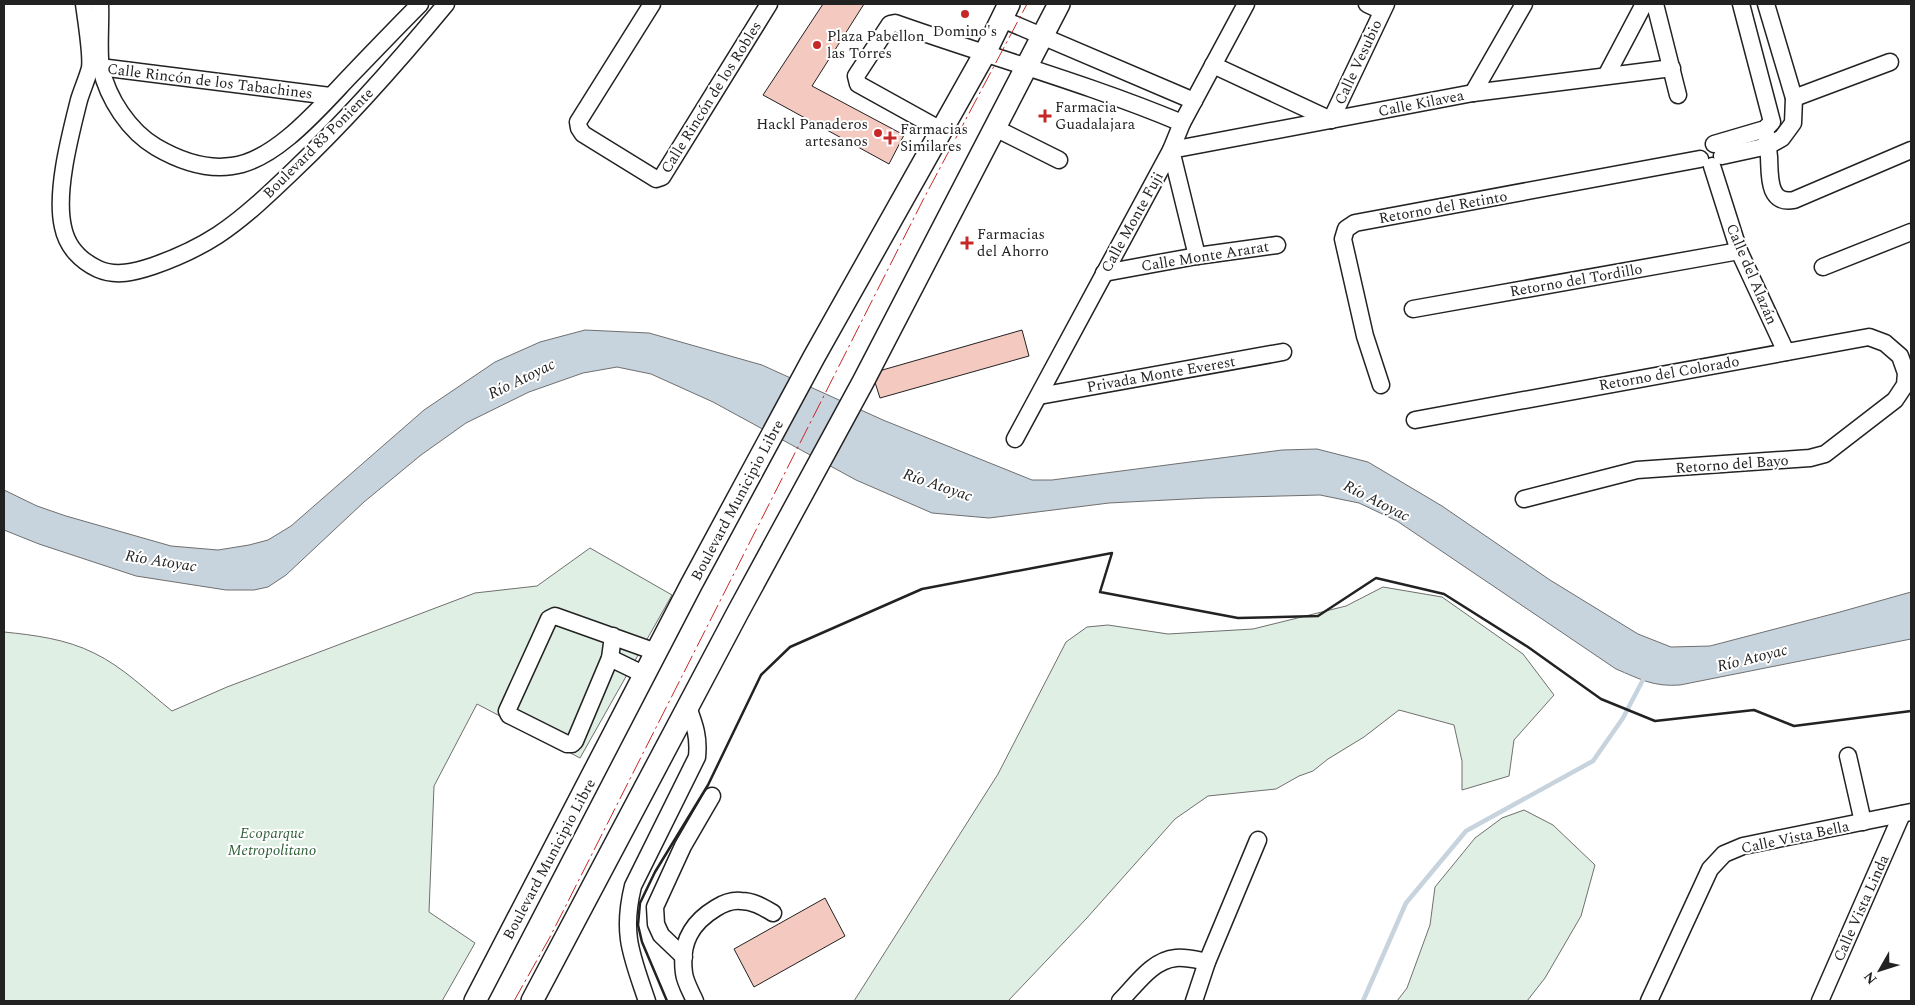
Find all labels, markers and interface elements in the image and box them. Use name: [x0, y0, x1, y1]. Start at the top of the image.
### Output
marker: Domino's: [959, 8, 971, 20]
street label: Calle Vesubio: [1329, 16, 1388, 109]
street label: Calle Rincón de los Robles: [655, 17, 768, 178]
place label: Domino's: [933, 20, 997, 43]
place label: Plaza Pabellon las Torres: [827, 25, 925, 65]
marker: Plaza Pabellon las Torres: [811, 39, 823, 51]
street label: Calle Rincón de los Tabachines: [106, 57, 314, 106]
street label: Boulevard 83 Poniente: [258, 83, 379, 204]
street label: Calle Kilavea: [1376, 84, 1467, 123]
place label: Farmacia Guadalajara: [1055, 96, 1136, 136]
marker: Farmacia Guadalajara: [1039, 110, 1051, 122]
place label: Hackl Panaderos artesanos: [756, 113, 868, 153]
place label: Farmacias Similares: [900, 118, 968, 158]
marker: Hackl Panaderos artesanos: [872, 127, 884, 139]
marker: Farmacias Similares: [884, 132, 896, 144]
street label: Calle Monte Fuji: [1095, 168, 1170, 277]
street label: Retorno del Retinto: [1377, 185, 1509, 230]
street label: Calle del Alazán: [1720, 220, 1783, 329]
place label: Farmacias del Ahorro: [977, 223, 1049, 263]
street label: Calle Monte Ararat: [1140, 235, 1271, 278]
marker: Farmacias del Ahorro: [961, 237, 973, 249]
street label: Retorno del Tordillo: [1508, 258, 1644, 303]
street label: Privada Monte Everest: [1085, 350, 1237, 399]
street label: Retorno del Colorado: [1597, 350, 1741, 397]
water label: Río Atoyac: [484, 352, 559, 405]
street label: Boulevard Municipio Libre: [685, 416, 790, 585]
street label: Retorno del Bayo: [1675, 449, 1789, 480]
water label: Río Atoyac: [900, 462, 976, 508]
water label: Río Atoyac: [1339, 474, 1414, 528]
water label: Río Atoyac: [123, 543, 199, 579]
water label: Río Atoyac: [1714, 638, 1790, 678]
street label: Boulevard Municipio Libre: [497, 775, 602, 944]
street label: Calle Vista Bella: [1739, 815, 1852, 860]
park label: Ecoparque Metropolitano: [228, 822, 316, 862]
street label: Calle Vista Linda: [1828, 850, 1896, 965]
north arrow: [1855, 945, 1905, 995]
text: N: [1859, 967, 1882, 989]

